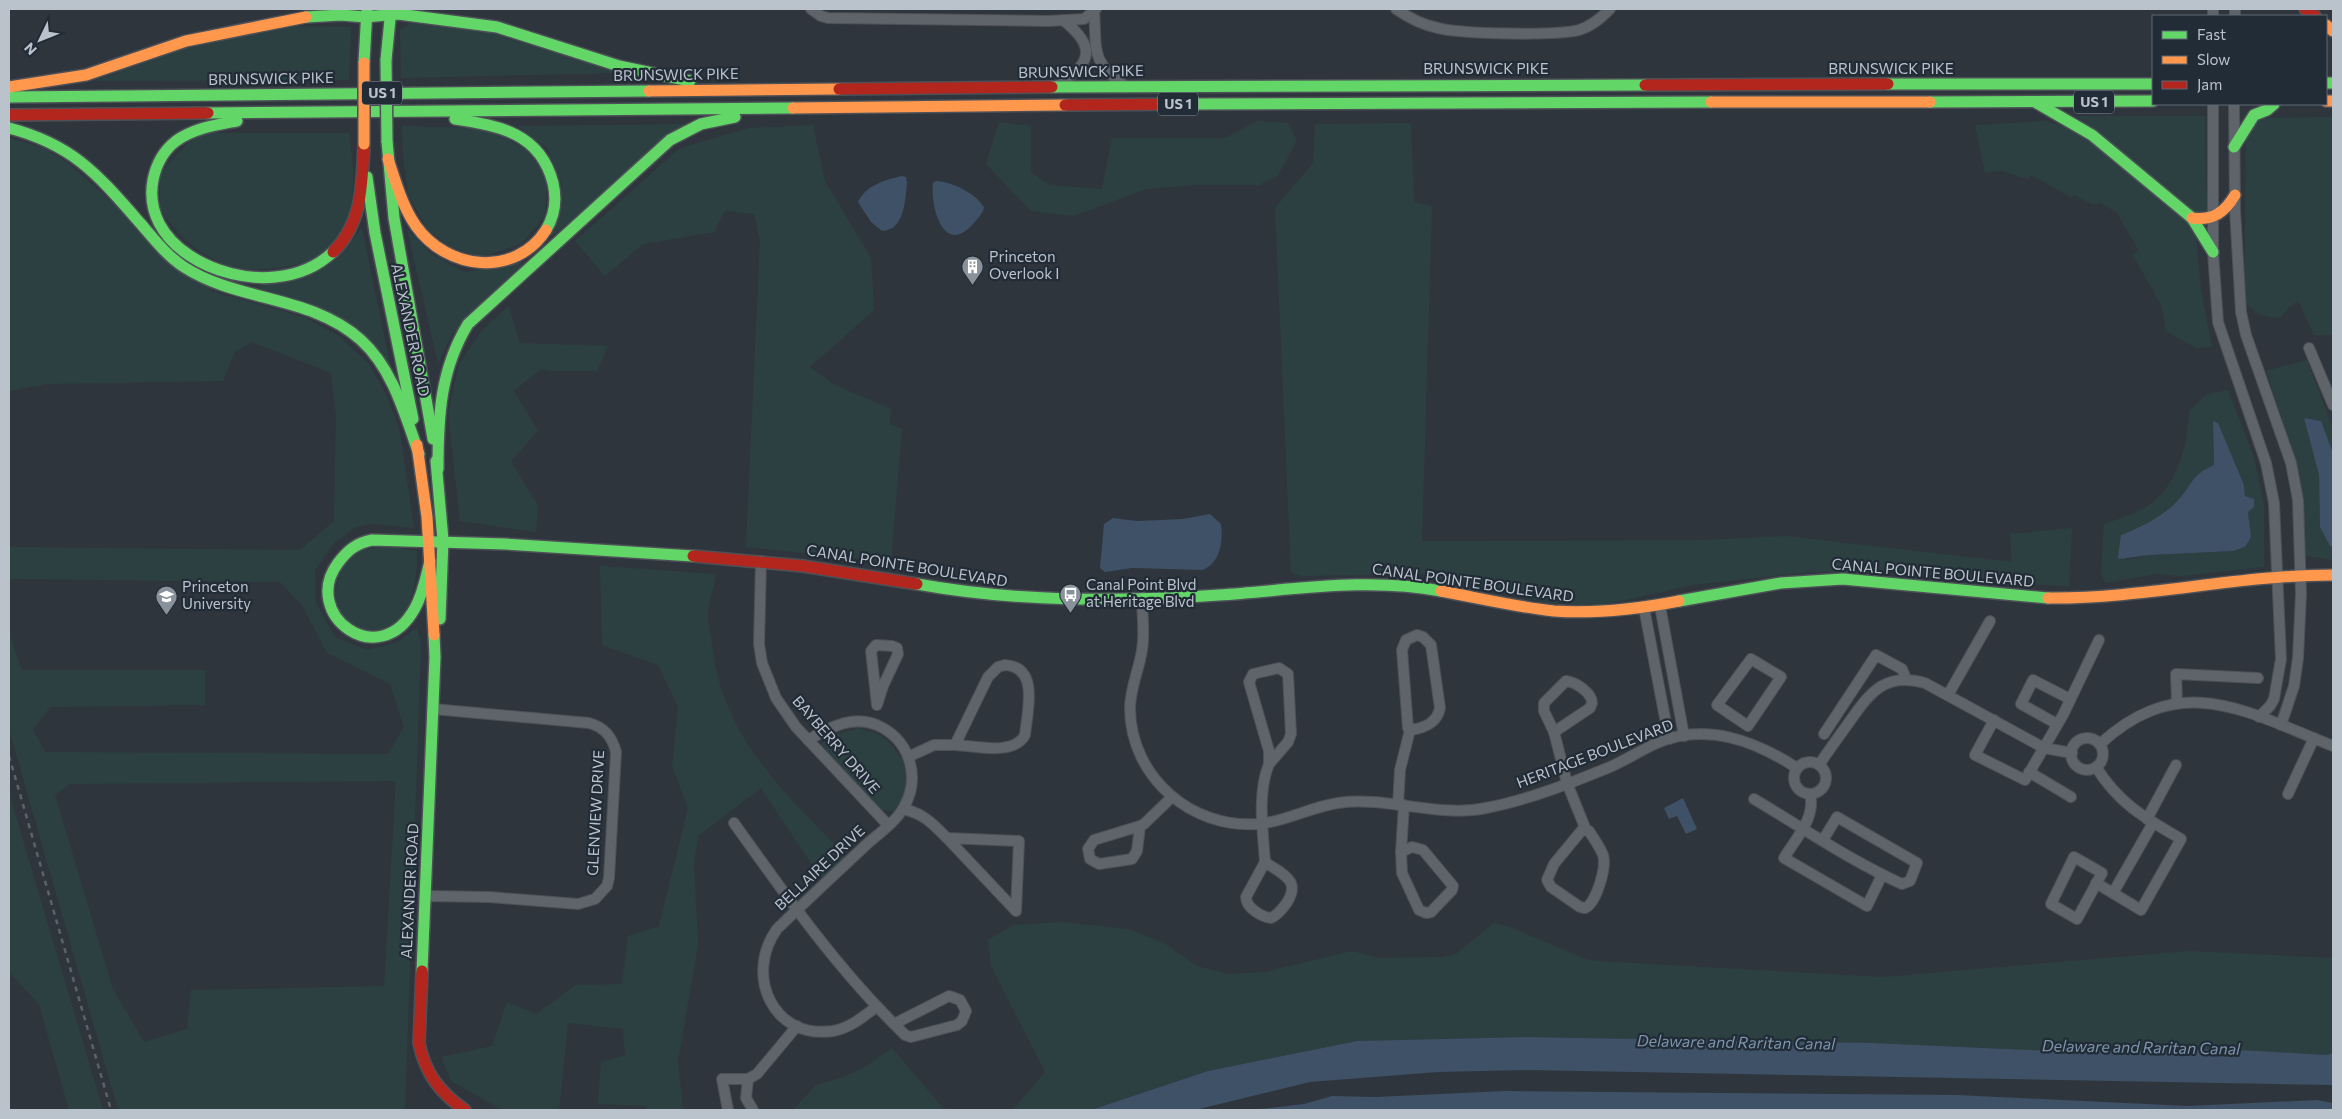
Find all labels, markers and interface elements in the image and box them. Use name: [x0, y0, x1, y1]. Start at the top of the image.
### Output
north arrow: [15, 15, 65, 65]
legend: [2152, 15, 2327, 105]
text: Fast: [2197, 25, 2226, 43]
text: N: [20, 40, 40, 59]
text: Slow: [2197, 50, 2230, 68]
street label: BRUNSWICK PIKE: [1423, 59, 1549, 77]
street label: BRUNSWICK PIKE: [1828, 59, 1954, 77]
street label: BRUNSWICK PIKE: [1018, 61, 1144, 81]
street label: BRUNSWICK PIKE: [613, 64, 739, 84]
street label: BRUNSWICK PIKE: [208, 68, 334, 88]
text: Jam: [2197, 75, 2222, 93]
road number: US 1: [362, 82, 402, 105]
road number: US 1: [2074, 90, 2114, 114]
road number: US 1: [1158, 92, 1198, 116]
place label: Princeton Overlook I: [989, 247, 1060, 282]
building icon: Princeton Overlook I: [961, 254, 985, 285]
street label: ALEXANDER ROAD: [388, 262, 434, 398]
street label: CANAL POINTE BOULEVARD: [805, 540, 1009, 590]
street label: CANAL POINTE BOULEVARD: [1831, 554, 2035, 590]
street label: CANAL POINTE BOULEVARD: [1371, 559, 1575, 605]
place label: Canal Point Blvd at Heritage Blvd: [1086, 575, 1197, 610]
place label: Princeton University: [182, 577, 251, 612]
bus stop icon: Canal Point Blvd at Heritage Blvd: [1058, 582, 1082, 613]
school or university icon: Princeton University: [154, 584, 178, 615]
street label: BAYBERRY DRIVE: [789, 692, 884, 797]
street label: HERITAGE BOULEVARD: [1514, 715, 1676, 791]
street label: GLENVIEW DRIVE: [583, 750, 607, 876]
street label: BELLAIRE DRIVE: [771, 821, 868, 914]
street label: ALEXANDER ROAD: [396, 823, 422, 959]
water label: Delaware and Raritan Canal: [1637, 1030, 1836, 1053]
water label: Delaware and Raritan Canal: [2042, 1035, 2241, 1058]

